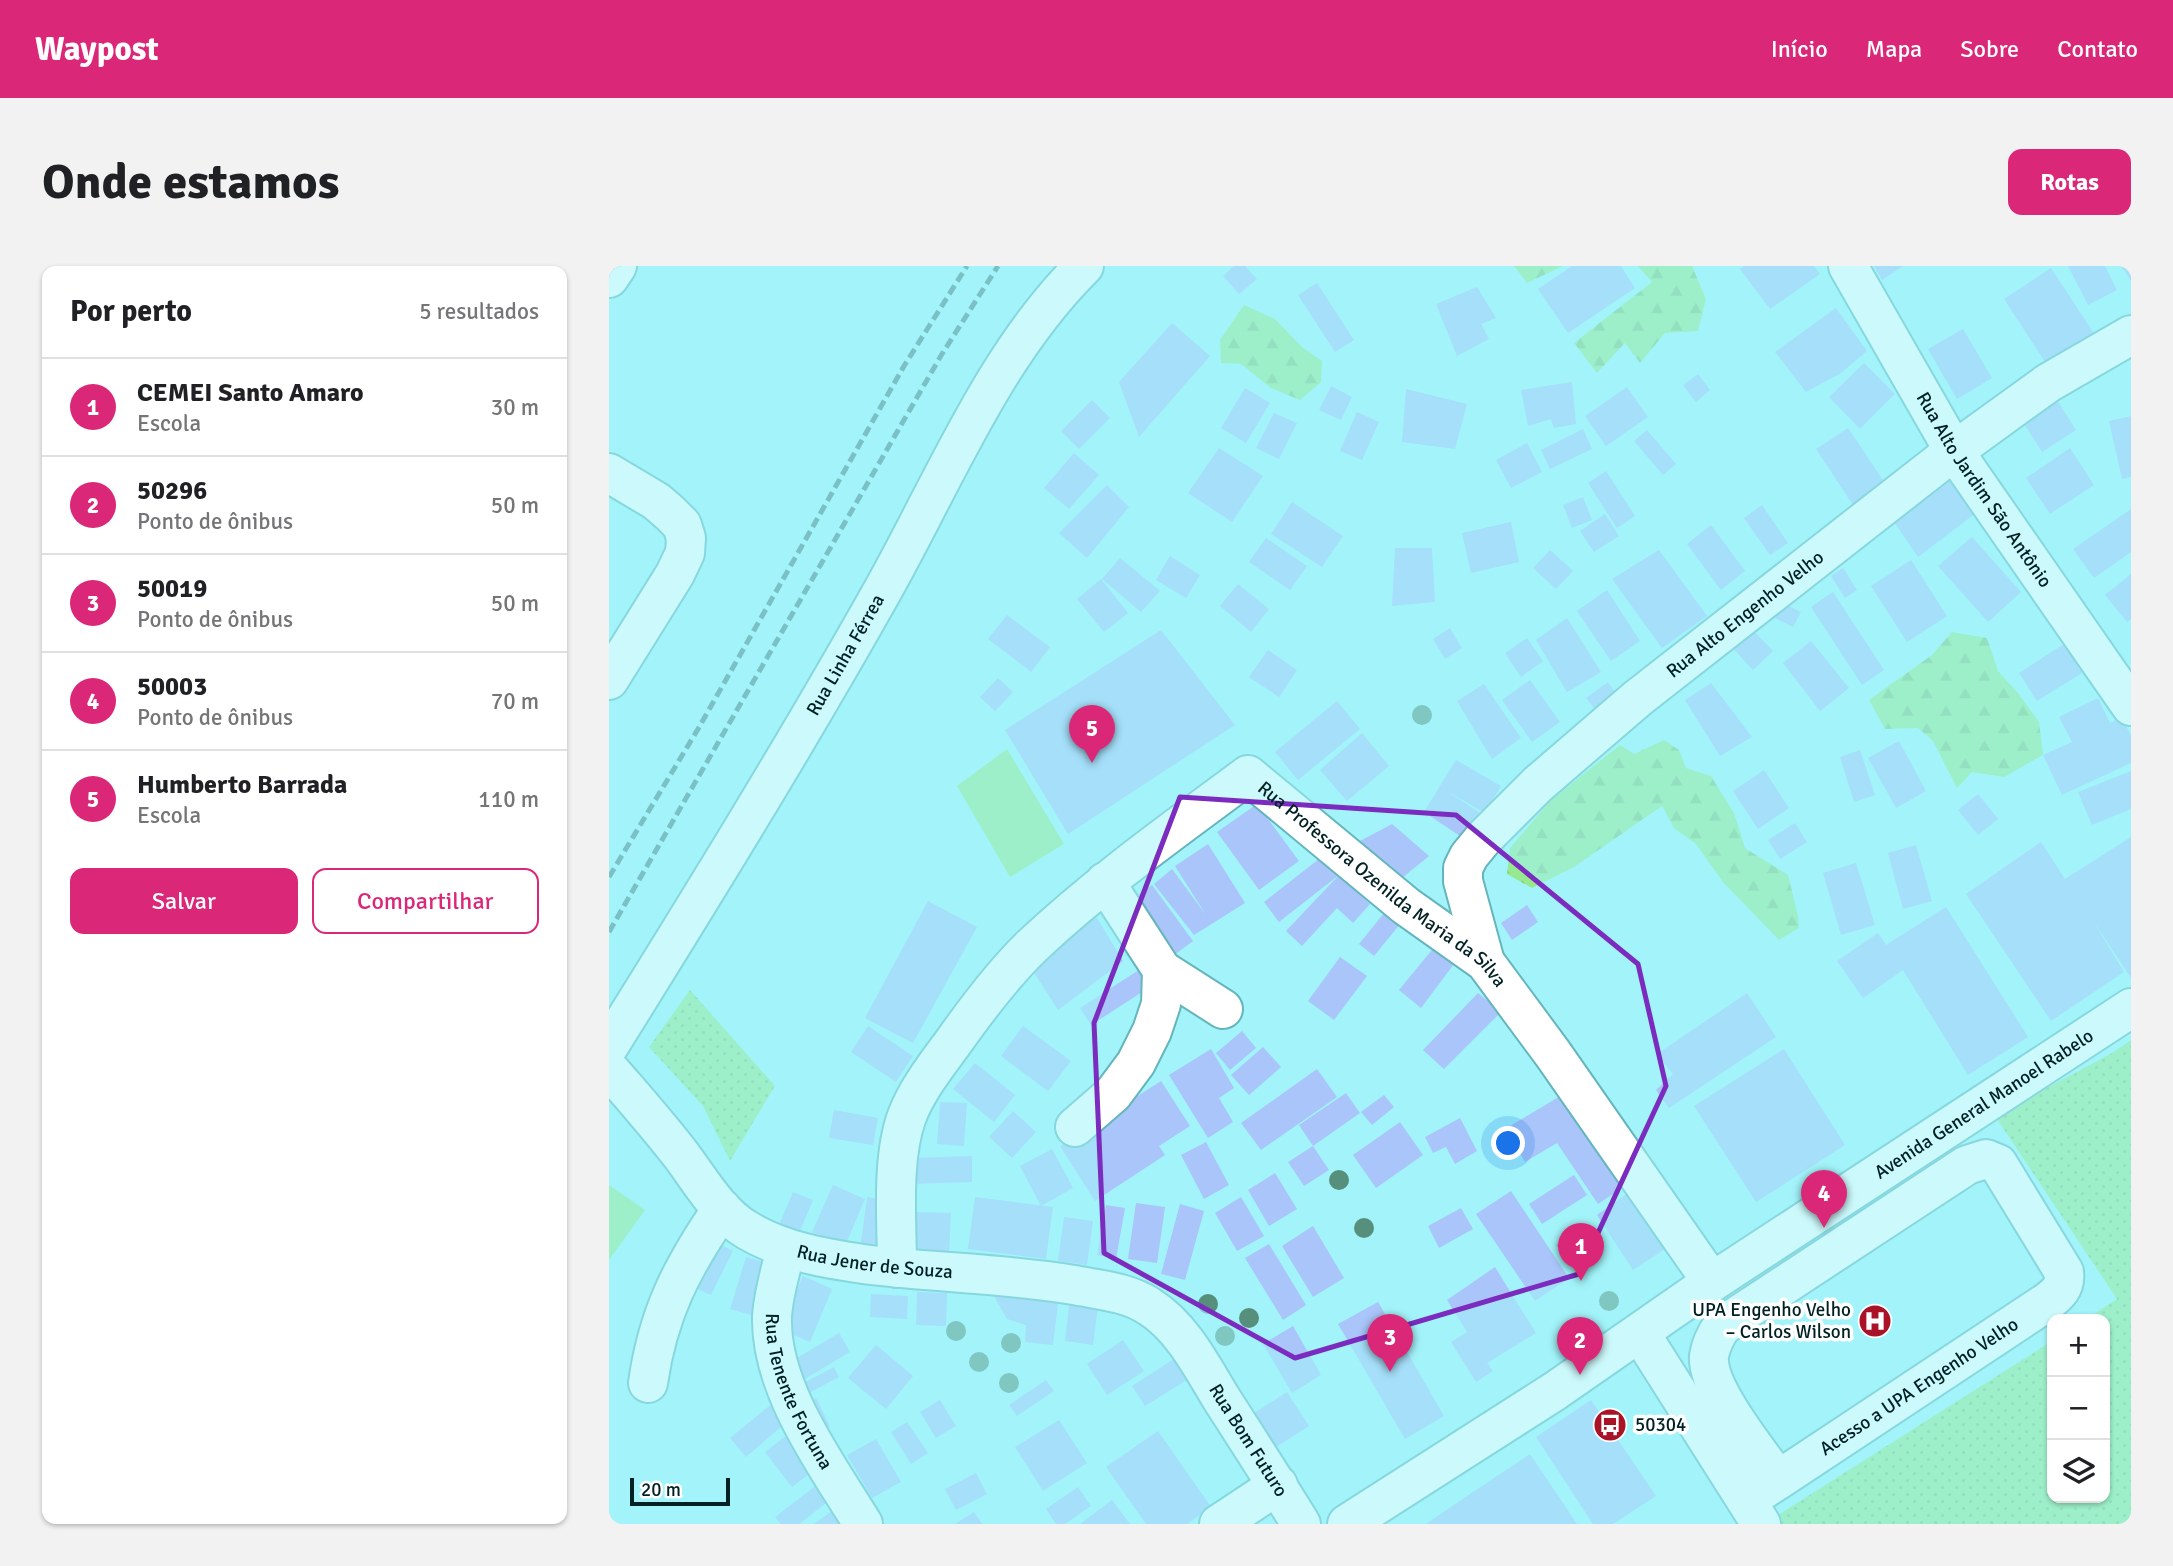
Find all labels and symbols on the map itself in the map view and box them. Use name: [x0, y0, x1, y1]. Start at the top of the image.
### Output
street label: Rua Alto Jardim São Antônio: [1911, 388, 2057, 592]
street label: Rua Alto Engenho Velho: [1662, 545, 1829, 683]
street label: Rua Linha Férrea: [801, 590, 890, 720]
pin: 5: [1069, 705, 1115, 763]
street label: Rua Professora Ozenilda Maria da Silva: [1253, 776, 1512, 992]
street label: Avenida General Manoel Rabelo: [1870, 1024, 2098, 1184]
your location: [1491, 1126, 1525, 1160]
pin: 4: [1801, 1170, 1847, 1228]
pin: 1: [1558, 1223, 1604, 1281]
street label: Rua Jener de Souza: [794, 1239, 954, 1284]
place label: UPA Engenho Velho – Carlos Wilson: [1692, 1298, 1851, 1344]
hospital icon: UPA Engenho Velho – Carlos Wilson: [1856, 1302, 1894, 1340]
street label: Acesso a UPA Engenho Velho: [1815, 1312, 2023, 1461]
street label: Rua Tenente Fortuna: [760, 1313, 838, 1474]
pin: 3: [1367, 1314, 1413, 1372]
pin: 2: [1557, 1317, 1603, 1375]
street label: Rua Bom Futuro: [1203, 1380, 1293, 1501]
bus stop icon: 50304: [1591, 1406, 1629, 1444]
place label: 50304: [1635, 1413, 1686, 1437]
scale bar: [630, 1475, 730, 1507]

